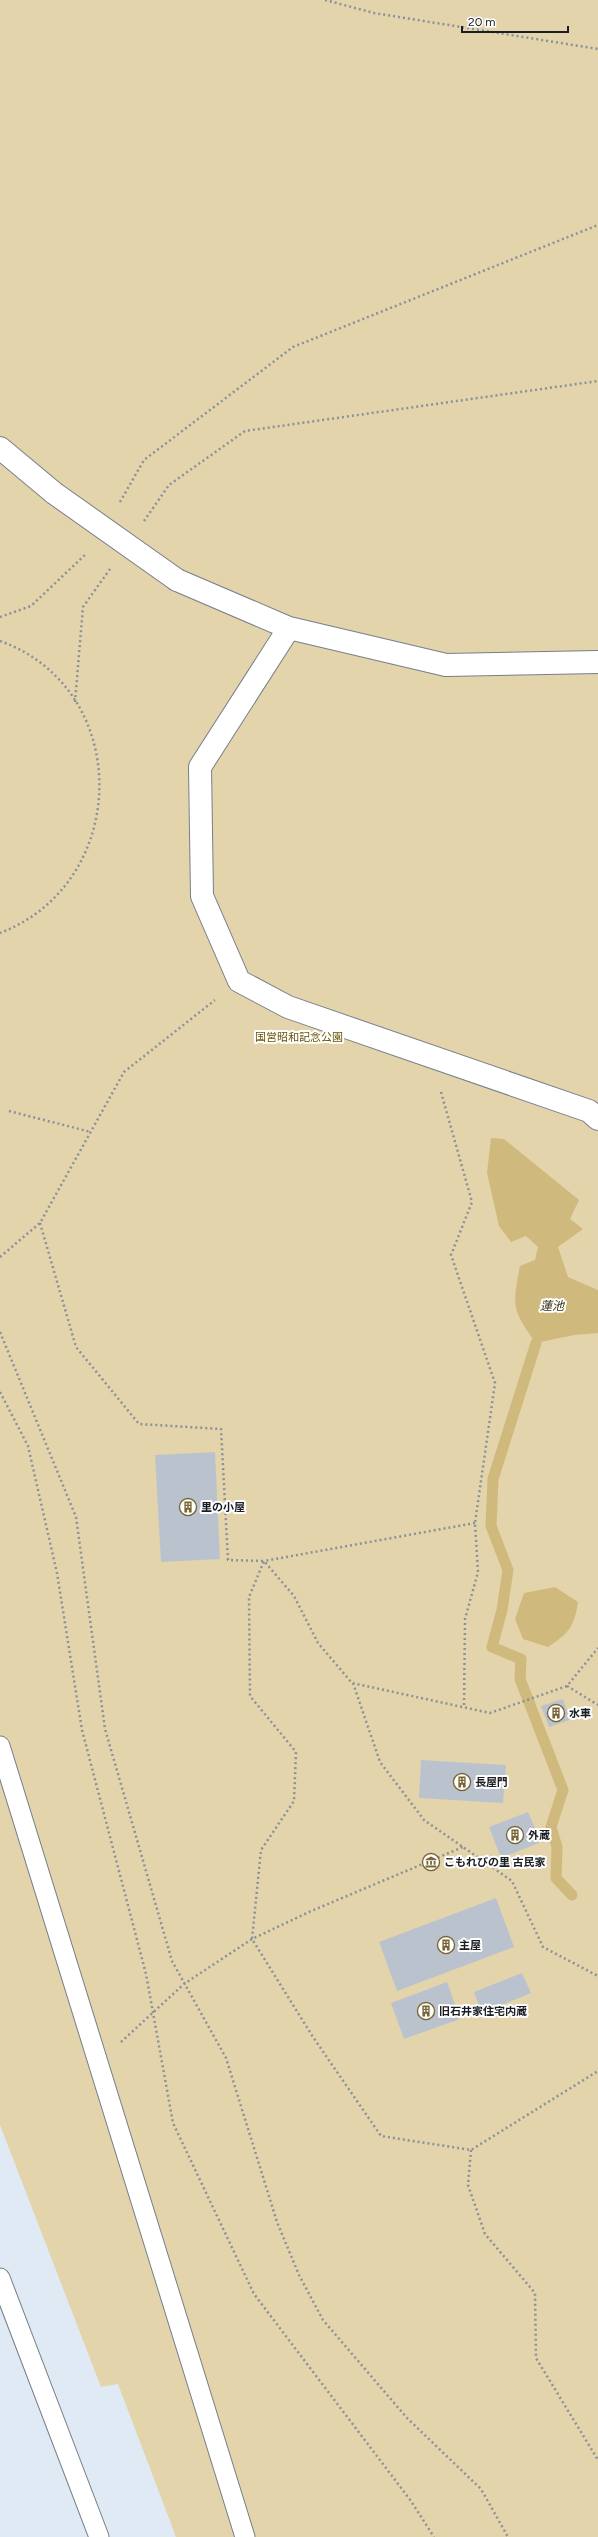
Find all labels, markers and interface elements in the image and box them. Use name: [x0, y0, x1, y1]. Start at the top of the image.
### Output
scale bar: [462, 8, 568, 34]
text: 20 m: [468, 15, 496, 29]
park label: 国営昭和記念公園: [255, 1031, 343, 1044]
water label: 蓮池: [540, 1299, 565, 1313]
building icon: 里の小屋: [178, 1497, 198, 1517]
place label: 里の小屋: [201, 1501, 245, 1514]
building icon: 水車: [546, 1703, 566, 1723]
place label: 水車: [569, 1707, 591, 1720]
building icon: 長屋門: [452, 1772, 472, 1792]
place label: 長屋門: [475, 1776, 508, 1789]
building icon: 外蔵: [505, 1825, 525, 1845]
place label: 外蔵: [528, 1829, 550, 1842]
museum icon: こもれびの里 古民家: [421, 1852, 441, 1872]
place label: こもれびの里 古民家: [444, 1856, 546, 1869]
building icon: 主屋: [436, 1935, 456, 1955]
place label: 主屋: [459, 1939, 481, 1952]
building icon: 旧石井家住宅内蔵: [416, 2001, 436, 2021]
place label: 旧石井家住宅内蔵: [439, 2005, 527, 2018]

